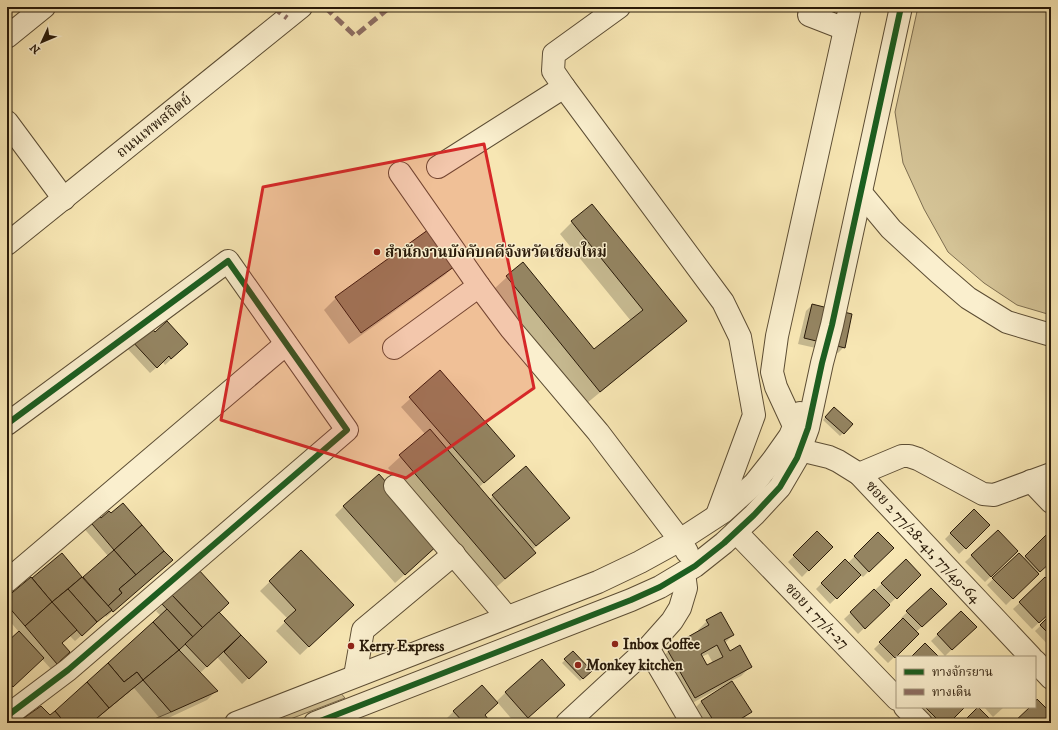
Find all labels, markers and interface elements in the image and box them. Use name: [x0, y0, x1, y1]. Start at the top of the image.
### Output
north arrow: [22, 22, 62, 62]
text: N: [27, 40, 44, 56]
street label: ถนนเทพสถิตย์: [112, 89, 196, 162]
place label: สำนักงานบังคับคดีจังหวัดเชียงใหม่: [385, 241, 607, 262]
marker: สำนักงานบังคับคดีจังหวัดเชียงใหม่: [372, 247, 382, 257]
street label: ซอย 2 77/28-41, 77/49-64: [861, 477, 985, 608]
street label: ซอย 1 77/1-27: [781, 579, 853, 653]
place label: Inbox Coffee: [623, 635, 701, 654]
place label: Kerry Express: [359, 637, 444, 656]
marker: Inbox Coffee: [610, 639, 620, 649]
marker: Kerry Express: [346, 641, 356, 651]
place label: Monkey kitchen: [586, 656, 683, 675]
legend: [896, 656, 1036, 708]
marker: Monkey kitchen: [573, 660, 583, 670]
text: ทางจักรยาน: [932, 665, 993, 680]
text: ทางเดิน: [932, 685, 971, 700]

